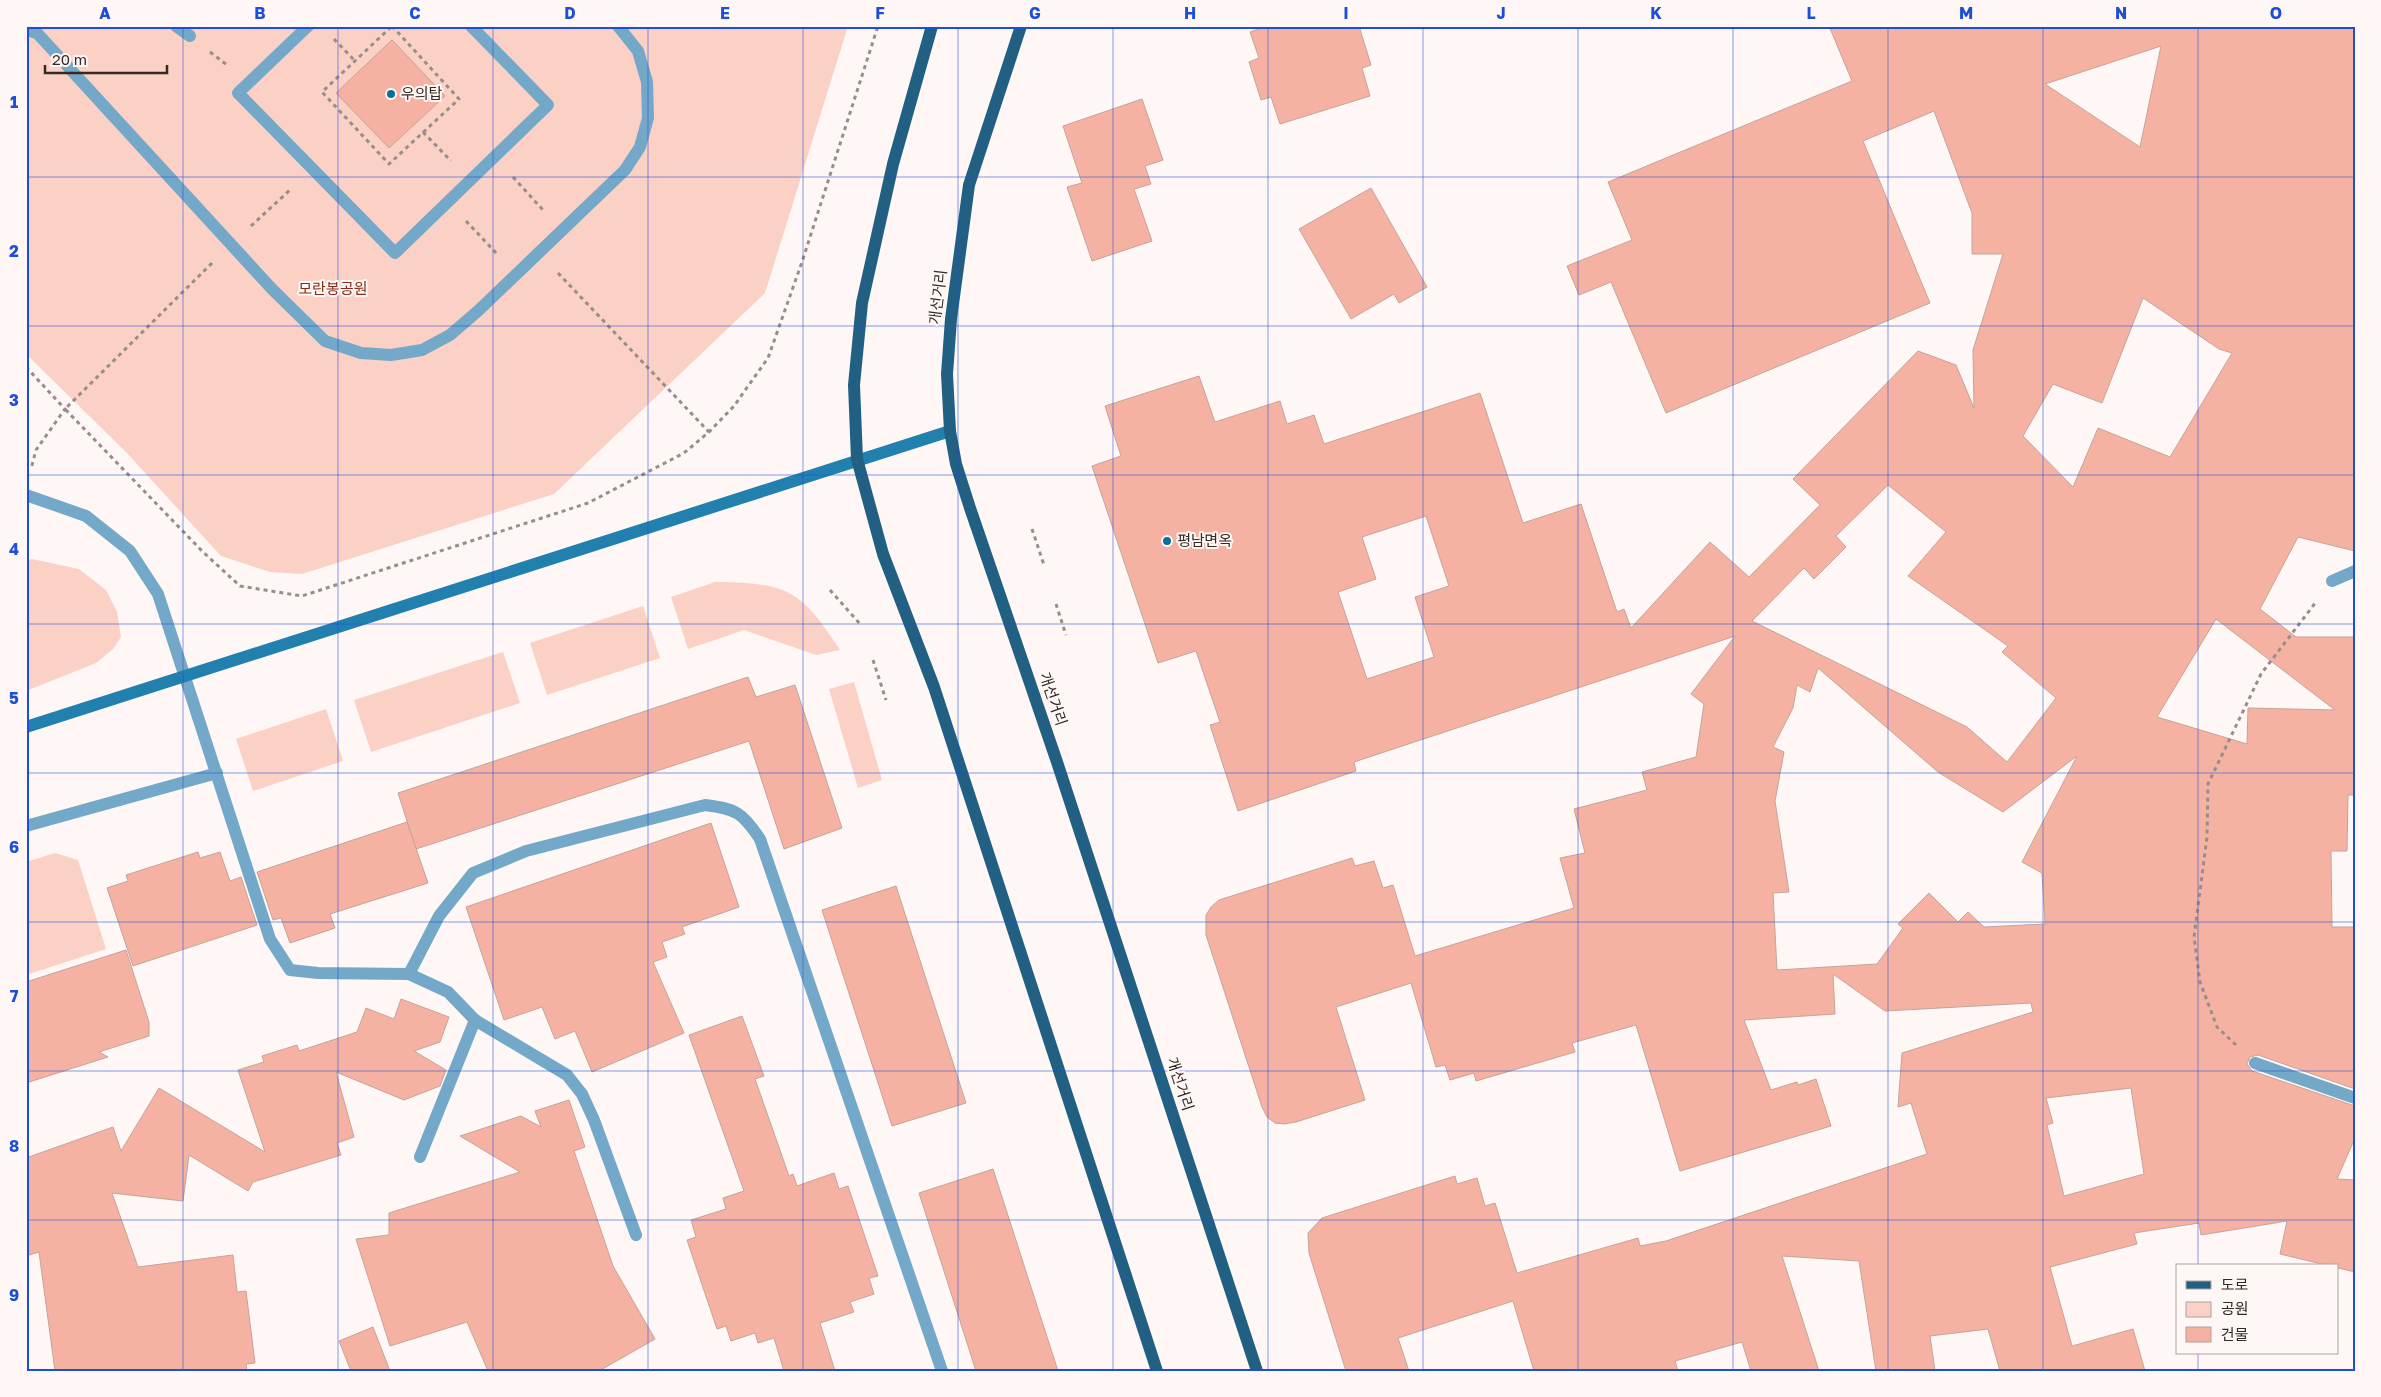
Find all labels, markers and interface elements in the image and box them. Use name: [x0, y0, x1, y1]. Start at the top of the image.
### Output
text: A: [99, 3, 111, 23]
text: B: [254, 3, 266, 23]
text: C: [409, 3, 421, 23]
text: D: [564, 3, 576, 23]
text: E: [720, 3, 730, 23]
text: F: [875, 3, 885, 23]
text: G: [1029, 3, 1041, 23]
text: H: [1184, 3, 1196, 23]
text: I: [1343, 3, 1349, 23]
text: J: [1496, 3, 1506, 23]
text: K: [1650, 3, 1662, 23]
text: L: [1806, 3, 1816, 23]
text: M: [1959, 3, 1973, 23]
text: N: [2115, 3, 2127, 23]
text: O: [2270, 3, 2282, 23]
scale bar: [45, 42, 168, 74]
text: 20 m: [52, 50, 87, 68]
place label: 우의탑: [401, 84, 443, 102]
marker: 우의탑: [385, 88, 397, 100]
text: 1: [10, 92, 18, 112]
text: 2: [9, 241, 19, 261]
street label: 개선거리: [925, 268, 949, 325]
park label: 모란봉공원: [298, 279, 368, 297]
text: 3: [9, 390, 19, 410]
place label: 평남면옥: [1177, 531, 1232, 549]
marker: 평남면옥: [1161, 535, 1173, 547]
text: 4: [9, 539, 19, 559]
street label: 개선거리: [1036, 670, 1071, 728]
text: 5: [9, 688, 19, 708]
text: 6: [9, 837, 19, 857]
text: 7: [10, 986, 19, 1006]
street label: 개선거리: [1164, 1055, 1198, 1113]
text: 8: [9, 1136, 19, 1156]
legend: [2176, 1264, 2338, 1354]
text: 도로: [2221, 1275, 2249, 1293]
text: 9: [9, 1285, 19, 1305]
text: 공원: [2221, 1299, 2249, 1317]
text: 건물: [2221, 1325, 2249, 1343]

